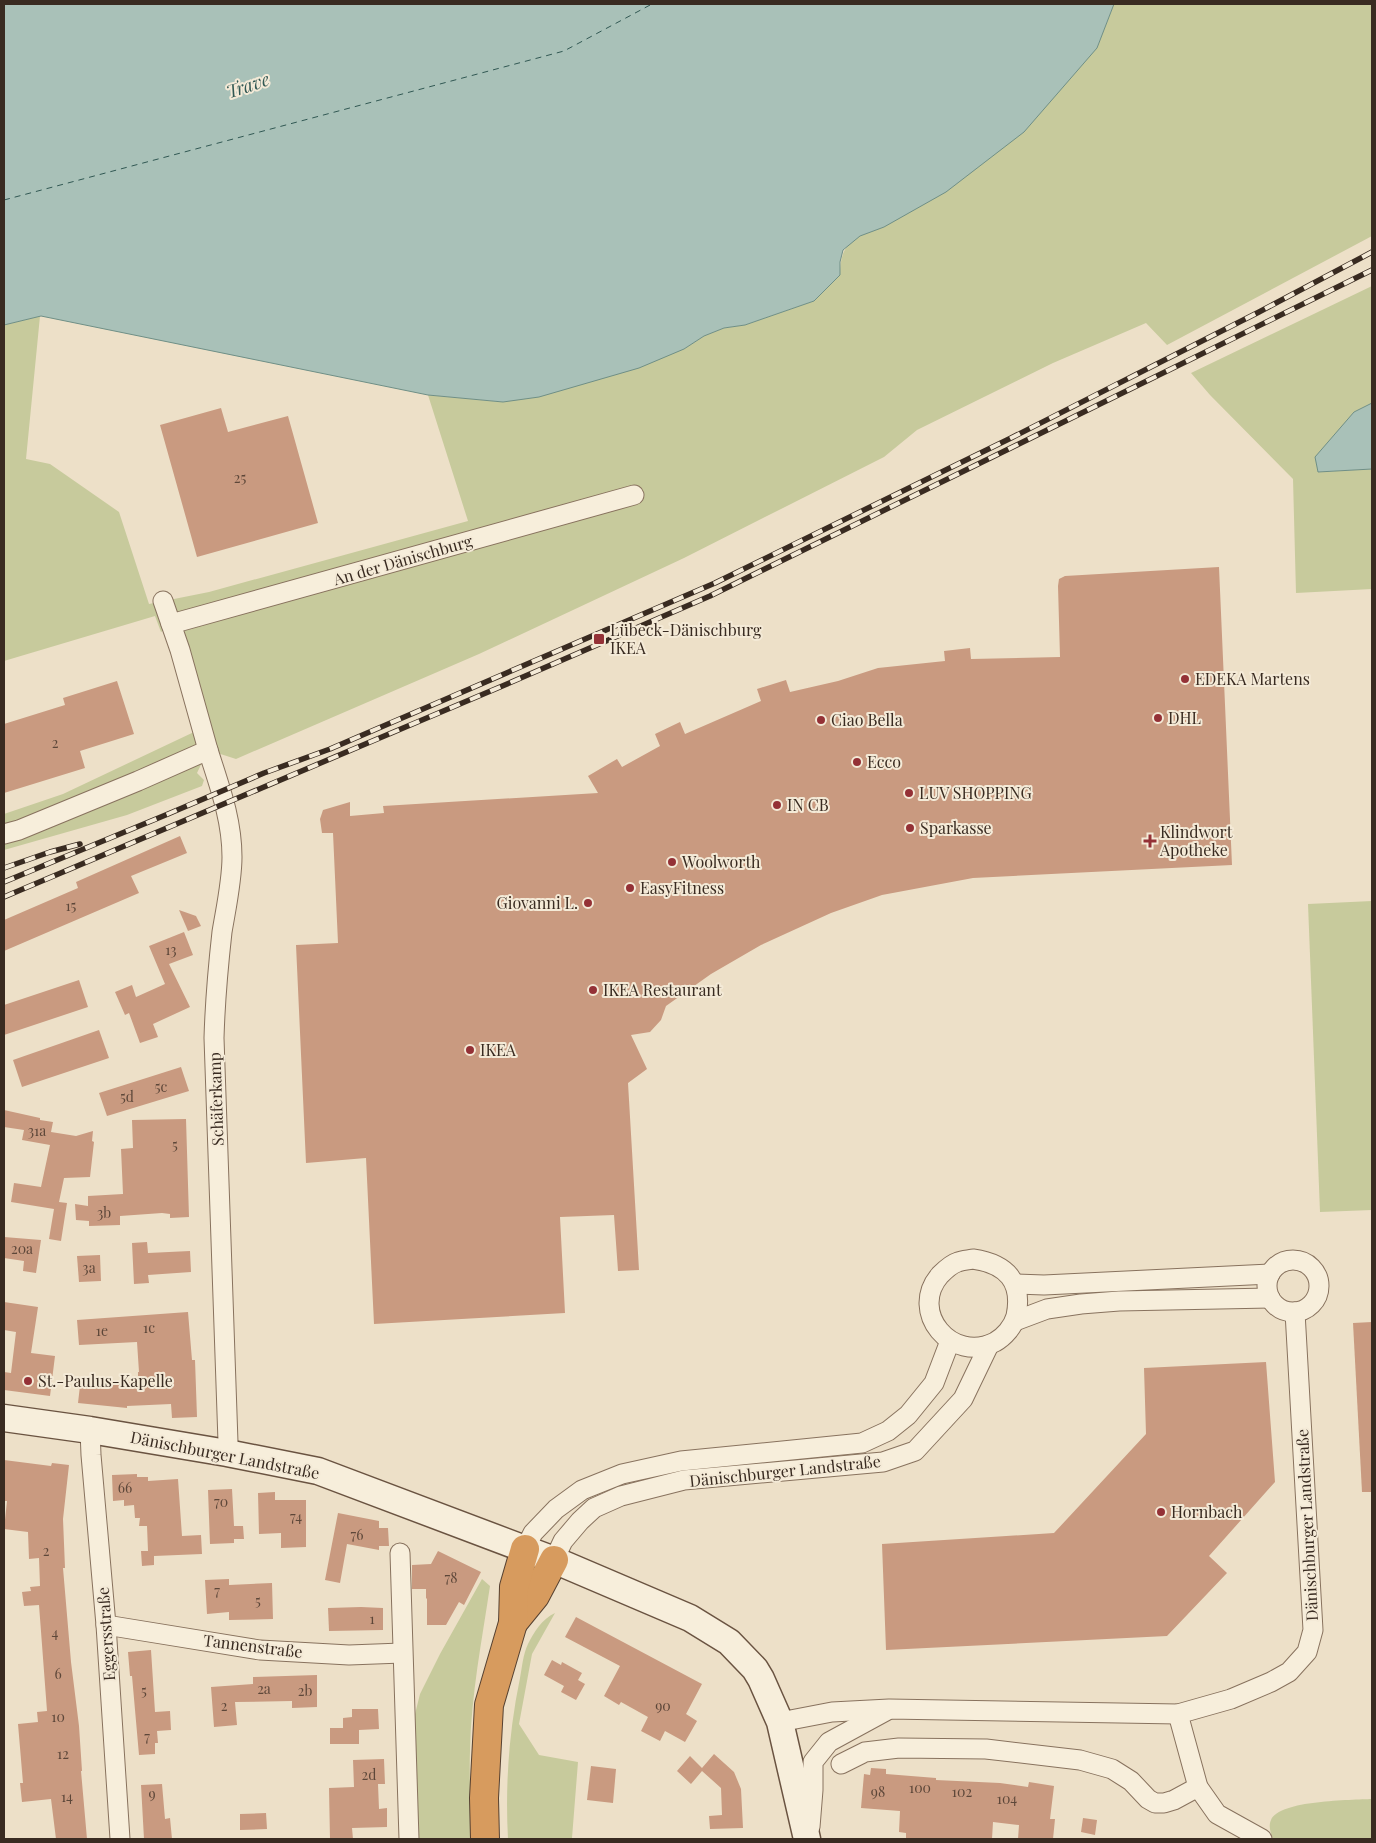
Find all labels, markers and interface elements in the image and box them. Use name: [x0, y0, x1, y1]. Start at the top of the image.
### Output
water label: Trave: [223, 66, 273, 104]
house number: 25: [234, 468, 246, 487]
street label: An der Dänischburg: [330, 529, 475, 590]
place label: Lübeck-Dänischburg IKEA: [610, 619, 762, 658]
marker: Lübeck-Dänischburg IKEA: [592, 632, 606, 646]
place label: EDEKA Martens: [1195, 668, 1310, 689]
marker: EDEKA Martens: [1179, 673, 1191, 685]
place label: DHL: [1168, 707, 1201, 728]
place label: Ciao Bella: [831, 709, 903, 730]
marker: DHL: [1152, 712, 1164, 724]
marker: Ciao Bella: [815, 714, 827, 726]
house number: 2: [52, 733, 59, 752]
place label: Ecco: [867, 751, 901, 772]
marker: Ecco: [851, 756, 863, 768]
place label: LUV SHOPPING: [919, 782, 1032, 803]
marker: LUV SHOPPING: [903, 787, 915, 799]
place label: IN CB: [787, 794, 829, 815]
marker: IN CB: [771, 799, 783, 811]
place label: Sparkasse: [920, 817, 992, 838]
place label: Klindwort Apotheke: [1159, 821, 1233, 860]
marker: Sparkasse: [904, 822, 916, 834]
marker: Klindwort Apotheke: [1144, 835, 1156, 847]
place label: Woolworth: [681, 851, 761, 872]
marker: Woolworth: [666, 856, 678, 868]
place label: EasyFitness: [640, 877, 724, 898]
marker: EasyFitness: [624, 882, 636, 894]
place label: Giovanni L.: [496, 892, 578, 913]
house number: 15: [66, 896, 77, 915]
marker: Giovanni L.: [582, 897, 594, 909]
house number: 13: [165, 940, 177, 959]
place label: IKEA Restaurant: [603, 979, 722, 1000]
marker: IKEA Restaurant: [587, 984, 599, 996]
place label: IKEA: [480, 1039, 517, 1060]
marker: IKEA: [464, 1044, 476, 1056]
street label: Schäferkamp: [203, 1052, 228, 1146]
house number: 5c: [155, 1077, 167, 1096]
house number: 5d: [120, 1087, 134, 1106]
house number: 31a: [28, 1121, 46, 1140]
house number: 5: [172, 1135, 178, 1154]
house number: 3b: [97, 1203, 111, 1222]
house number: 20a: [11, 1239, 33, 1258]
house number: 3a: [82, 1258, 96, 1277]
house number: 1c: [143, 1318, 155, 1337]
house number: 1e: [96, 1321, 108, 1340]
place label: St.-Paulus-Kapelle: [38, 1370, 173, 1391]
marker: St.-Paulus-Kapelle: [22, 1375, 34, 1387]
street label: Dänischburger Landstraße: [129, 1426, 321, 1483]
street label: Dänischburger Landstraße: [1291, 1429, 1322, 1622]
street label: Dänischburger Landstraße: [688, 1450, 882, 1491]
house number: 66: [118, 1478, 132, 1497]
house number: 70: [214, 1492, 228, 1511]
place label: Hornbach: [1171, 1501, 1243, 1522]
marker: Hornbach: [1155, 1506, 1167, 1518]
house number: 74: [290, 1507, 302, 1526]
house number: 76: [351, 1525, 363, 1544]
house number: 2: [43, 1541, 50, 1560]
house number: 78: [445, 1568, 457, 1587]
house number: 7: [214, 1581, 220, 1600]
street label: Eggersstraße: [92, 1586, 119, 1682]
house number: 5: [255, 1591, 261, 1610]
house number: 1: [369, 1609, 375, 1628]
house number: 4: [52, 1623, 59, 1642]
street label: Tannenstraße: [202, 1629, 304, 1662]
house number: 6: [54, 1664, 62, 1683]
house number: 2a: [257, 1679, 271, 1698]
house number: 5: [141, 1681, 147, 1700]
house number: 2b: [298, 1681, 312, 1700]
house number: 2: [221, 1696, 228, 1715]
house number: 90: [655, 1696, 671, 1715]
house number: 10: [51, 1707, 65, 1726]
house number: 7: [144, 1727, 150, 1746]
house number: 12: [57, 1744, 69, 1763]
house number: 2d: [362, 1765, 376, 1784]
house number: 100: [909, 1778, 931, 1797]
house number: 98: [871, 1782, 885, 1801]
house number: 102: [952, 1782, 972, 1801]
house number: 9: [148, 1784, 156, 1803]
house number: 14: [61, 1787, 73, 1806]
house number: 104: [997, 1789, 1017, 1808]

